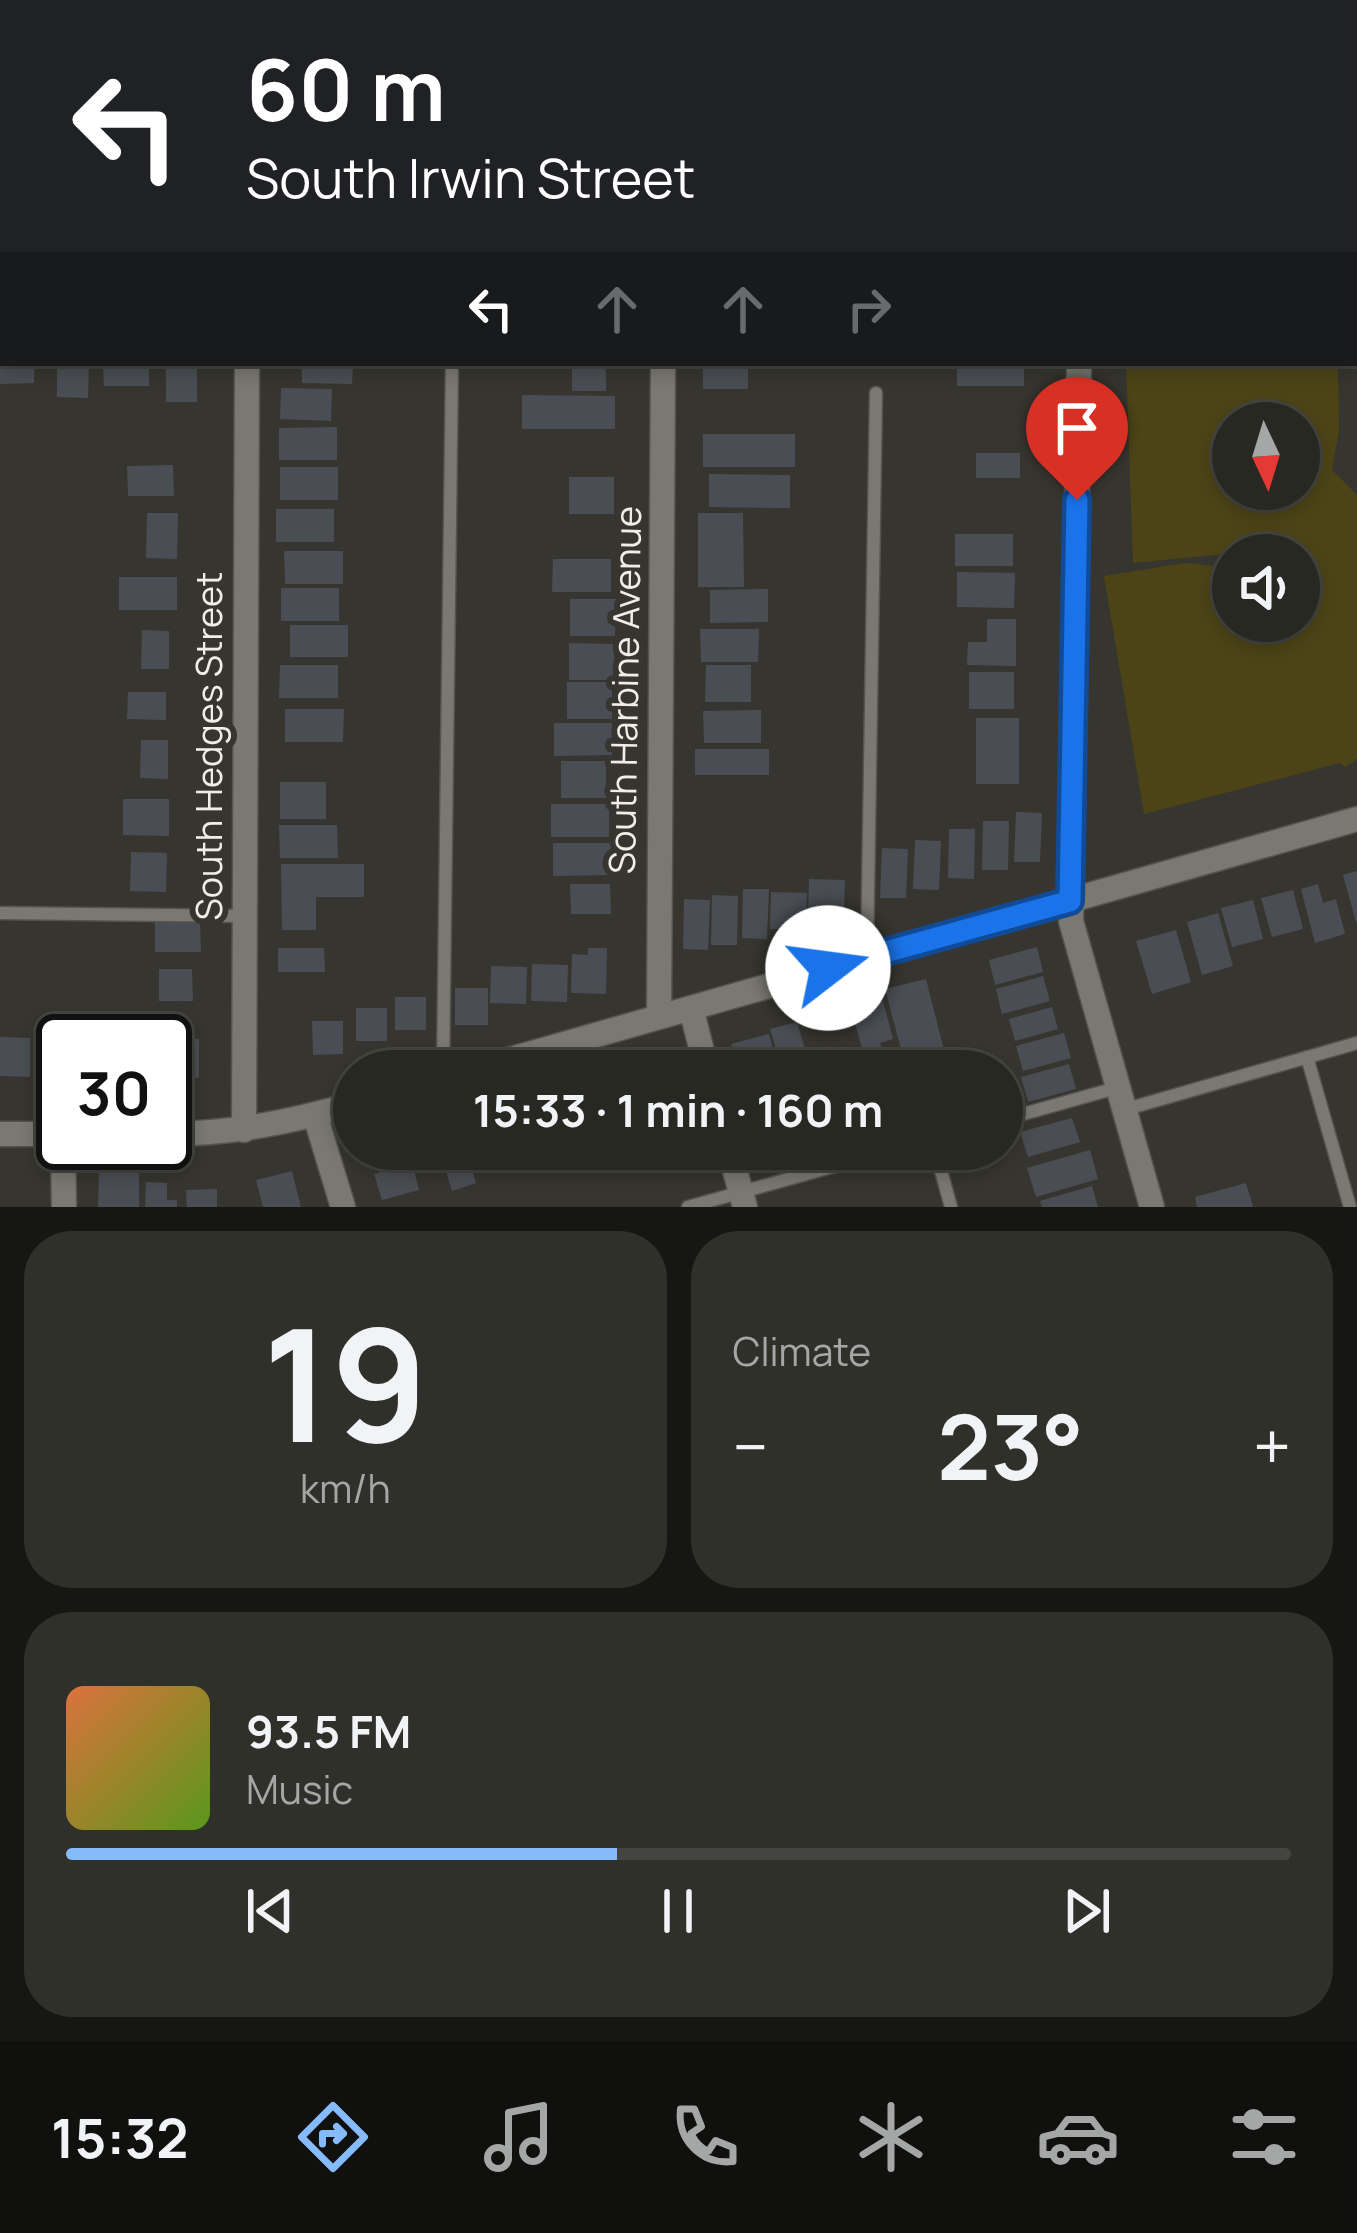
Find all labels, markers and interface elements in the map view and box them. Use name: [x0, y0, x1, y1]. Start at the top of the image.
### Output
text: 60 m: [246, 31, 446, 146]
icon: left: [48, 48, 204, 204]
text: South Irwin Street: [246, 140, 695, 214]
icon: left: [458, 276, 524, 342]
icon: ahead: [584, 276, 650, 342]
icon: ahead: [710, 276, 776, 342]
icon: right: [836, 276, 902, 342]
pin: [1026, 377, 1128, 500]
icon: arrive: [1044, 395, 1110, 461]
north arrow: [1212, 402, 1320, 510]
map controls: [1212, 402, 1320, 642]
street label: South Harbine Avenue: [597, 506, 652, 874]
button: sound: [1212, 534, 1320, 642]
street label: South Hedges Street: [184, 571, 233, 921]
position arrow: [765, 905, 891, 1031]
speed limit sign: 30: [36, 1014, 192, 1170]
text: 15:33 · 1 min · 160 m: [473, 1079, 883, 1141]
text: 19: [263, 1276, 428, 1489]
text: Climate: [733, 1324, 871, 1378]
text: 23°: [937, 1384, 1084, 1507]
text: −: [733, 1401, 768, 1491]
text: +: [1253, 1401, 1291, 1491]
text: km/h: [300, 1461, 391, 1515]
text: 93.5 FM: [246, 1700, 411, 1762]
text: Music: [246, 1762, 353, 1816]
icon: previous: [237, 1878, 303, 1944]
icon: pause: [645, 1878, 711, 1944]
icon: next: [1054, 1878, 1120, 1944]
icon: directions: [291, 2095, 375, 2179]
icon: music: [477, 2095, 561, 2179]
icon: phone: [663, 2095, 747, 2179]
icon: climate: [849, 2095, 933, 2179]
icon: car: [1036, 2095, 1120, 2179]
icon: filters: [1222, 2095, 1306, 2179]
text: 15:32: [51, 2100, 188, 2174]

